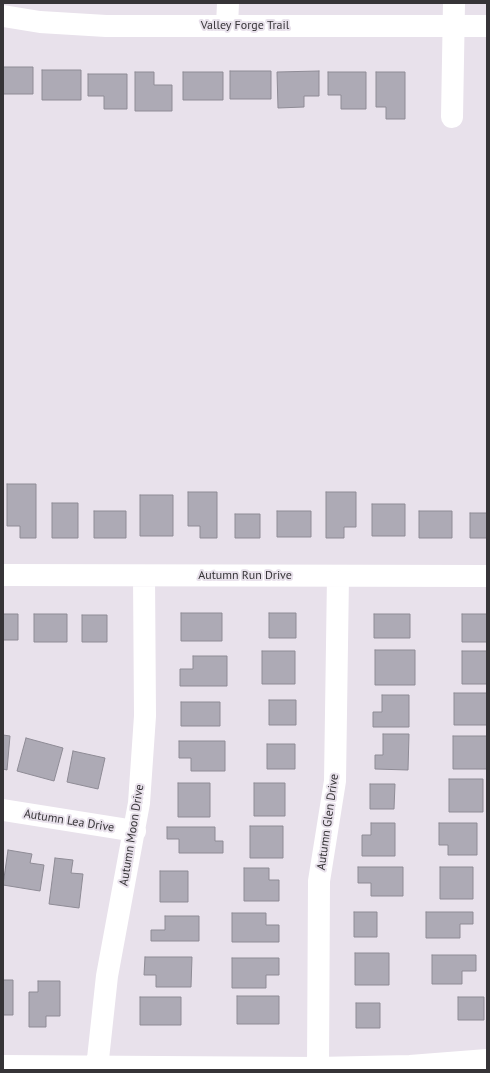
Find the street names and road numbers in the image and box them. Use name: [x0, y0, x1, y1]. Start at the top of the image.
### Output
street label: Valley Forge Trail: [201, 19, 289, 33]
street label: Autumn Run Drive: [198, 569, 292, 583]
street label: Autumn Glen Drive: [314, 773, 342, 871]
street label: Autumn Moon Drive: [117, 783, 147, 887]
street label: Autumn Lea Drive: [23, 807, 115, 835]

